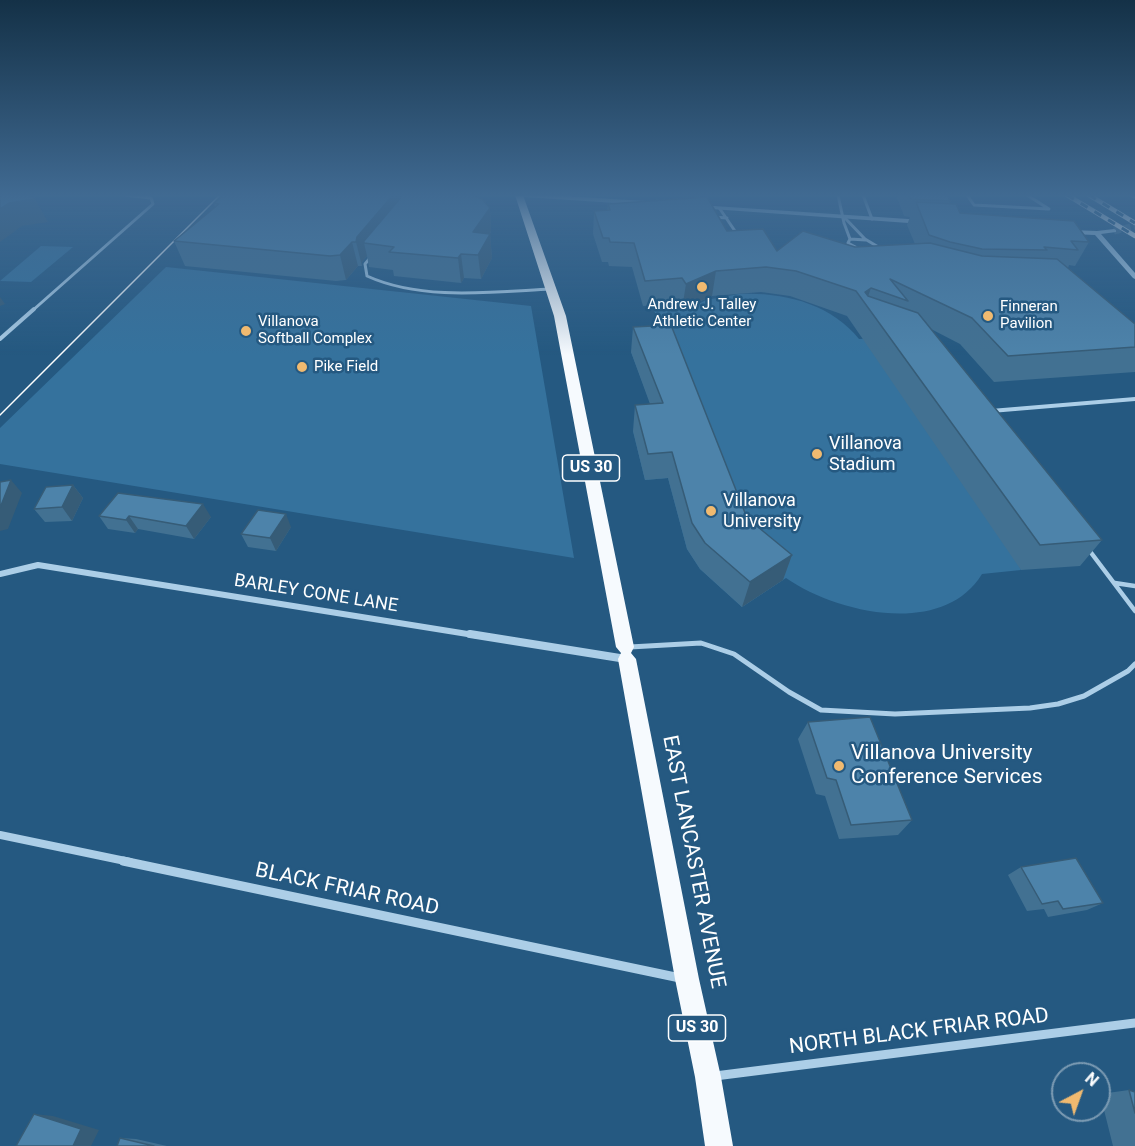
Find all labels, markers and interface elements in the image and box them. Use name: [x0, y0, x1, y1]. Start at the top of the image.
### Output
marker: Andrew J. Talley Athletic Center: [695, 280, 709, 294]
place label: Andrew J. Talley Athletic Center: [648, 296, 756, 331]
place label: Finneran Pavilion: [1000, 298, 1058, 333]
marker: Finneran Pavilion: [981, 309, 995, 323]
place label: Villanova Softball Complex: [258, 313, 372, 348]
marker: Villanova Softball Complex: [239, 324, 253, 338]
place label: Pike Field: [314, 358, 378, 376]
marker: Pike Field: [295, 360, 309, 374]
place label: Villanova Stadium: [829, 433, 902, 476]
marker: Villanova Stadium: [810, 447, 824, 461]
road number: US 30: [562, 455, 620, 481]
place label: Villanova University: [723, 490, 801, 532]
marker: Villanova University: [704, 504, 718, 518]
street label: BARLEY CONE LANE: [233, 570, 399, 618]
street label: EAST LANCASTER AVENUE: [656, 733, 730, 991]
place label: Villanova University Conference Services: [851, 741, 1043, 791]
marker: Villanova University Conference Services: [832, 759, 846, 773]
street label: BLACK FRIAR ROAD: [253, 858, 441, 922]
street label: NORTH BLACK FRIAR ROAD: [788, 1004, 1050, 1060]
road number: US 30: [668, 1015, 726, 1041]
north arrow: [1051, 1062, 1111, 1122]
text: N: [1081, 1069, 1102, 1090]

